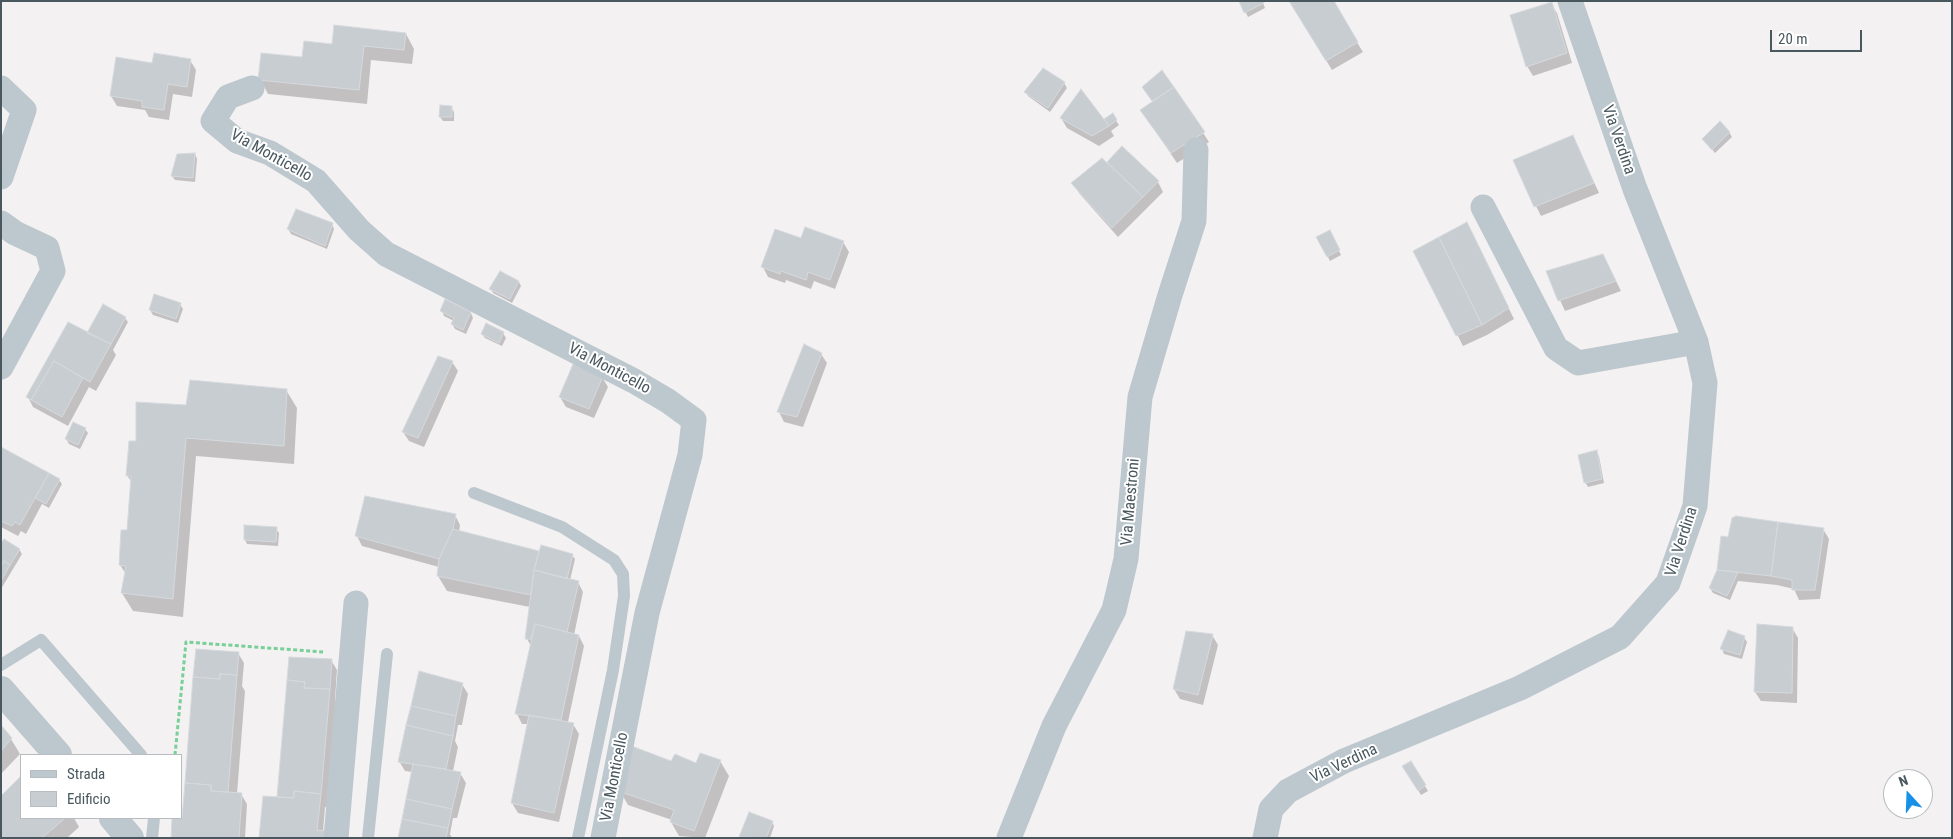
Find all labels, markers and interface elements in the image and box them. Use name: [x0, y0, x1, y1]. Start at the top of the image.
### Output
scale bar: [1773, 20, 1866, 52]
text: 20 m: [1778, 30, 1808, 48]
street label: Via Verdina: [1597, 103, 1639, 177]
street label: Via Monticello: [227, 126, 315, 186]
street label: Via Monticello: [565, 339, 653, 399]
street label: Via Maestroni: [1118, 458, 1144, 546]
street label: Via Verdina: [1662, 505, 1702, 579]
street label: Via Monticello: [597, 731, 633, 823]
street label: Via Verdina: [1307, 740, 1381, 788]
legend: [20, 754, 182, 819]
text: Strada: [67, 765, 105, 783]
north arrow: [1883, 769, 1933, 819]
text: N: [1896, 772, 1910, 790]
text: Edificio: [67, 790, 110, 808]

